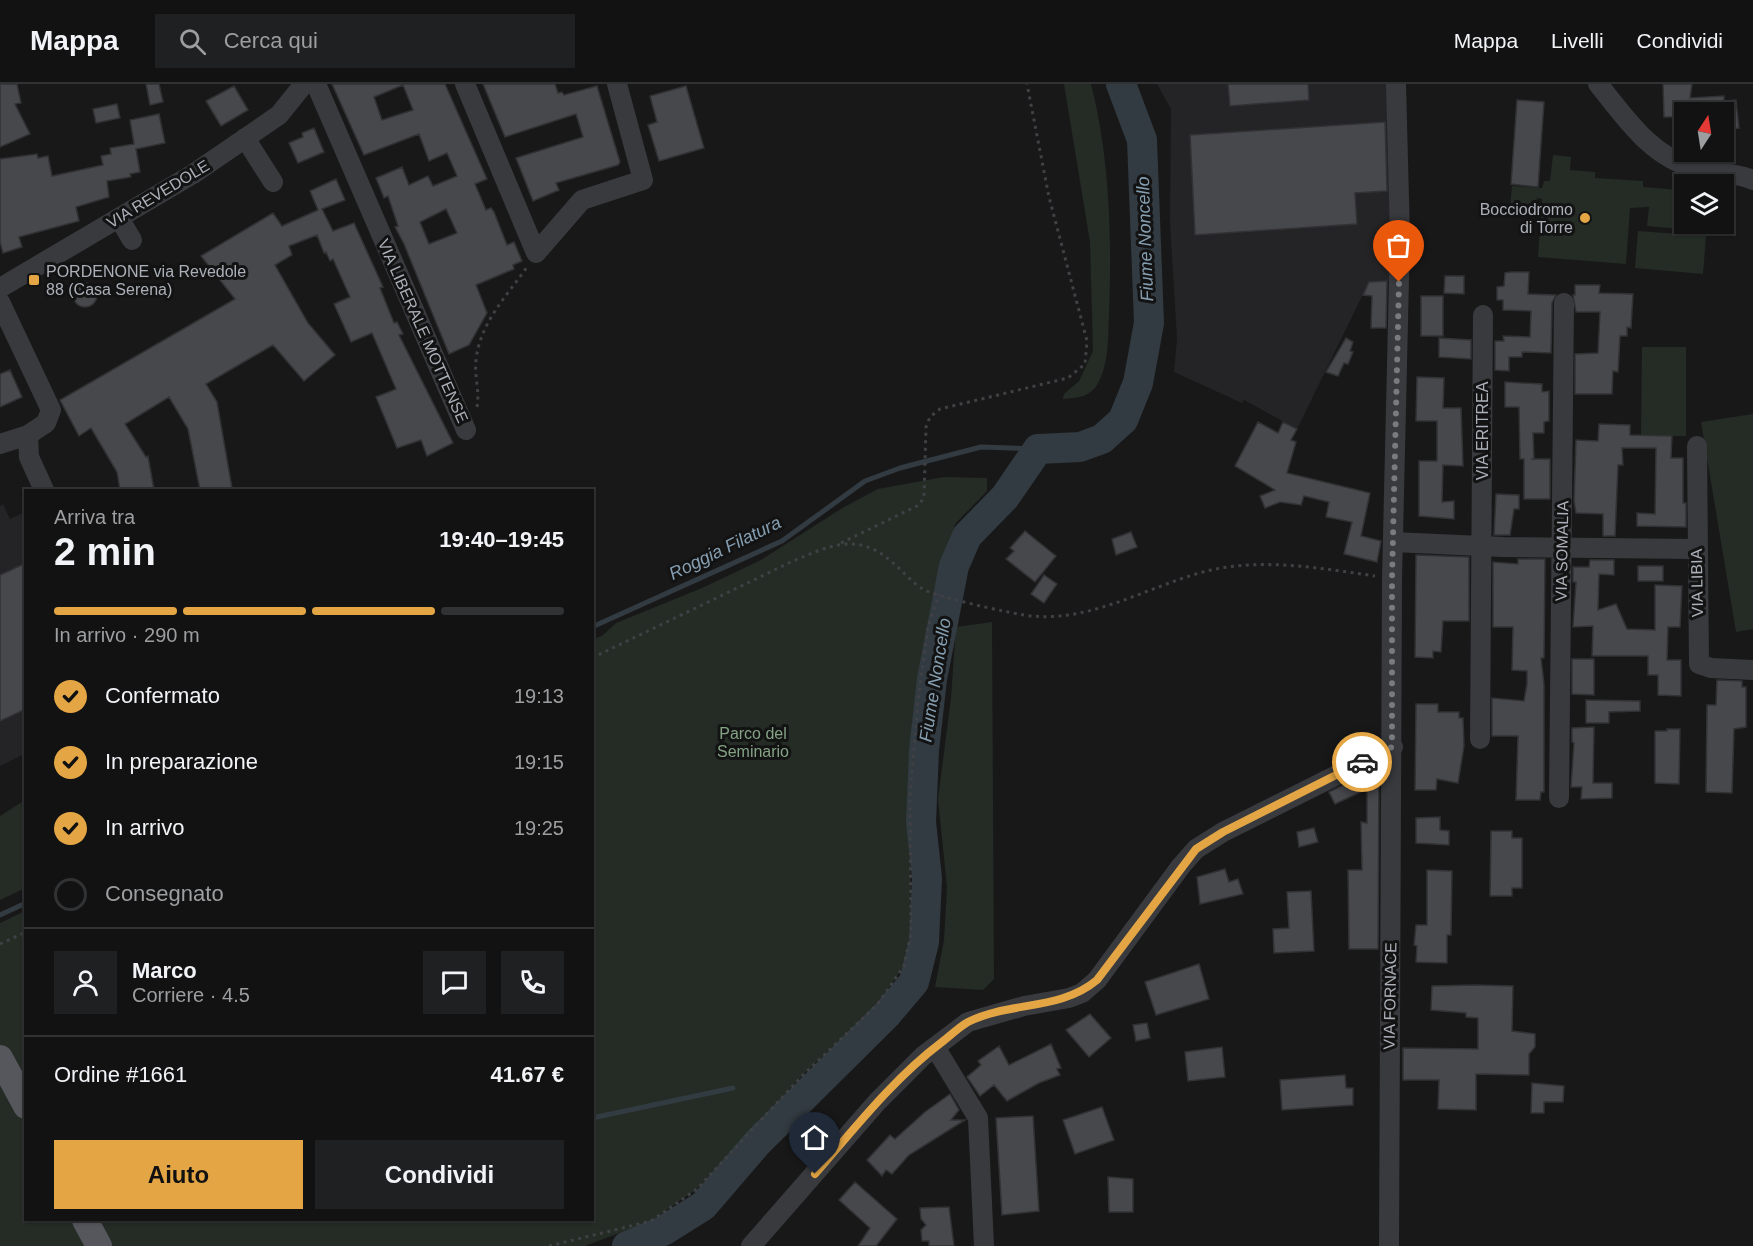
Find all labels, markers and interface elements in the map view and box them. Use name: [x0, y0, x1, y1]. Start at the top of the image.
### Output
search box: [155, 14, 575, 68]
text: Mappa: [30, 25, 119, 56]
icon: search: [176, 25, 209, 58]
text: Cerca qui: [224, 28, 318, 53]
text: Mappa: [1454, 29, 1518, 52]
text: Livelli: [1551, 29, 1604, 52]
text: Condividi: [1637, 29, 1723, 52]
north arrow: [1674, 102, 1734, 162]
map controls: [1674, 102, 1734, 234]
street label: VIA REVEDOLE: [104, 157, 212, 231]
button: layers: [1674, 174, 1734, 234]
water label: Fiume Noncello: [1133, 176, 1157, 302]
place label: Bocciodromo di Torre: [1480, 201, 1573, 236]
marker: Bocciodromo di Torre: [1578, 211, 1592, 225]
pin: [1373, 220, 1424, 282]
icon: bag: [1382, 229, 1415, 262]
street label: VIA LIBERALE MOTTENSE: [375, 237, 471, 425]
place label: PORDENONE via Revedole 88 (Casa Serena): [46, 263, 246, 298]
marker: PORDENONE via Revedole 88 (Casa Serena): [27, 273, 41, 287]
street label: VIA ERITREA: [1474, 381, 1491, 480]
street label: VIA SOMALIA: [1553, 500, 1571, 601]
text: Arriva tra: [54, 506, 135, 528]
water label: Roggia Filatura: [666, 512, 784, 584]
text: 19:40–19:45: [439, 527, 564, 552]
text: 2 min: [54, 530, 156, 573]
street label: VIA LIBIA: [1688, 548, 1706, 617]
water label: Fiume Noncello: [915, 617, 955, 743]
text: In arrivo · 290 m: [54, 624, 200, 646]
icon: check: [54, 680, 87, 713]
text: Confermato: [105, 683, 220, 708]
text: 19:13: [514, 685, 564, 707]
park label: Parco del Seminario: [717, 725, 789, 760]
courier: [1332, 732, 1392, 792]
icon: check: [54, 746, 87, 779]
icon: car: [1346, 746, 1379, 779]
text: In preparazione: [105, 749, 258, 774]
text: 19:15: [514, 751, 564, 773]
icon: check: [54, 812, 87, 845]
text: In arrivo: [105, 815, 184, 840]
text: 19:25: [514, 817, 564, 839]
text: Consegnato: [105, 881, 224, 906]
street label: VIA FORNACE: [1381, 942, 1399, 1050]
button: person: [54, 951, 117, 1014]
button: chat: [423, 951, 486, 1014]
button: phone: [501, 951, 564, 1014]
text: Marco: [132, 958, 197, 983]
text: Corriere · 4.5: [132, 984, 250, 1006]
text: Ordine #1661: [54, 1062, 187, 1087]
text: 41.67 €: [491, 1062, 564, 1087]
pin: [789, 1112, 840, 1174]
icon: home: [798, 1121, 831, 1154]
button: Aiuto: [54, 1140, 303, 1209]
button: Condividi: [315, 1140, 564, 1209]

